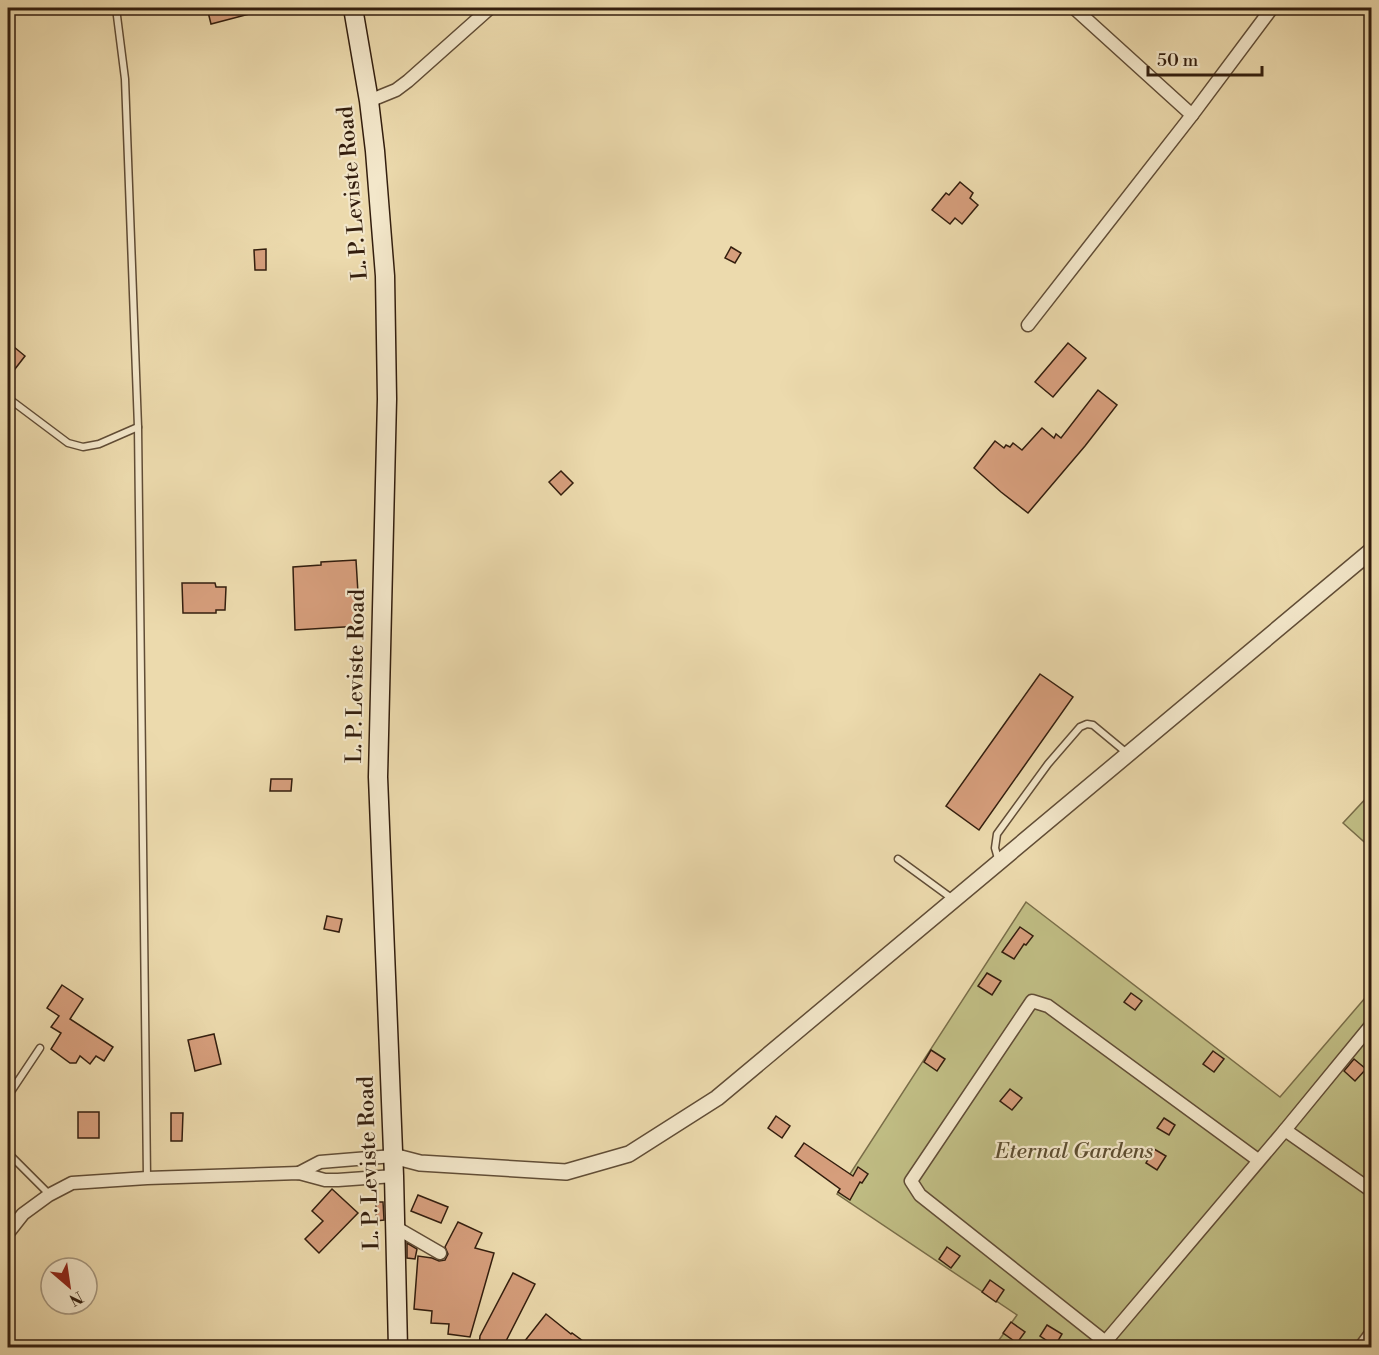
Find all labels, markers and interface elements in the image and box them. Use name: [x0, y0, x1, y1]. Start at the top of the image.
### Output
scale bar: [1148, 39, 1262, 77]
text: 50 m: [1157, 49, 1199, 72]
street label: L. P. Leviste Road: [332, 105, 374, 281]
street label: L. P. Leviste Road: [341, 588, 371, 763]
street label: L. P. Leviste Road: [352, 1075, 386, 1251]
park label: Eternal Gardens: [994, 1138, 1153, 1165]
north arrow: [39, 1256, 99, 1316]
text: N: [65, 1286, 86, 1310]

